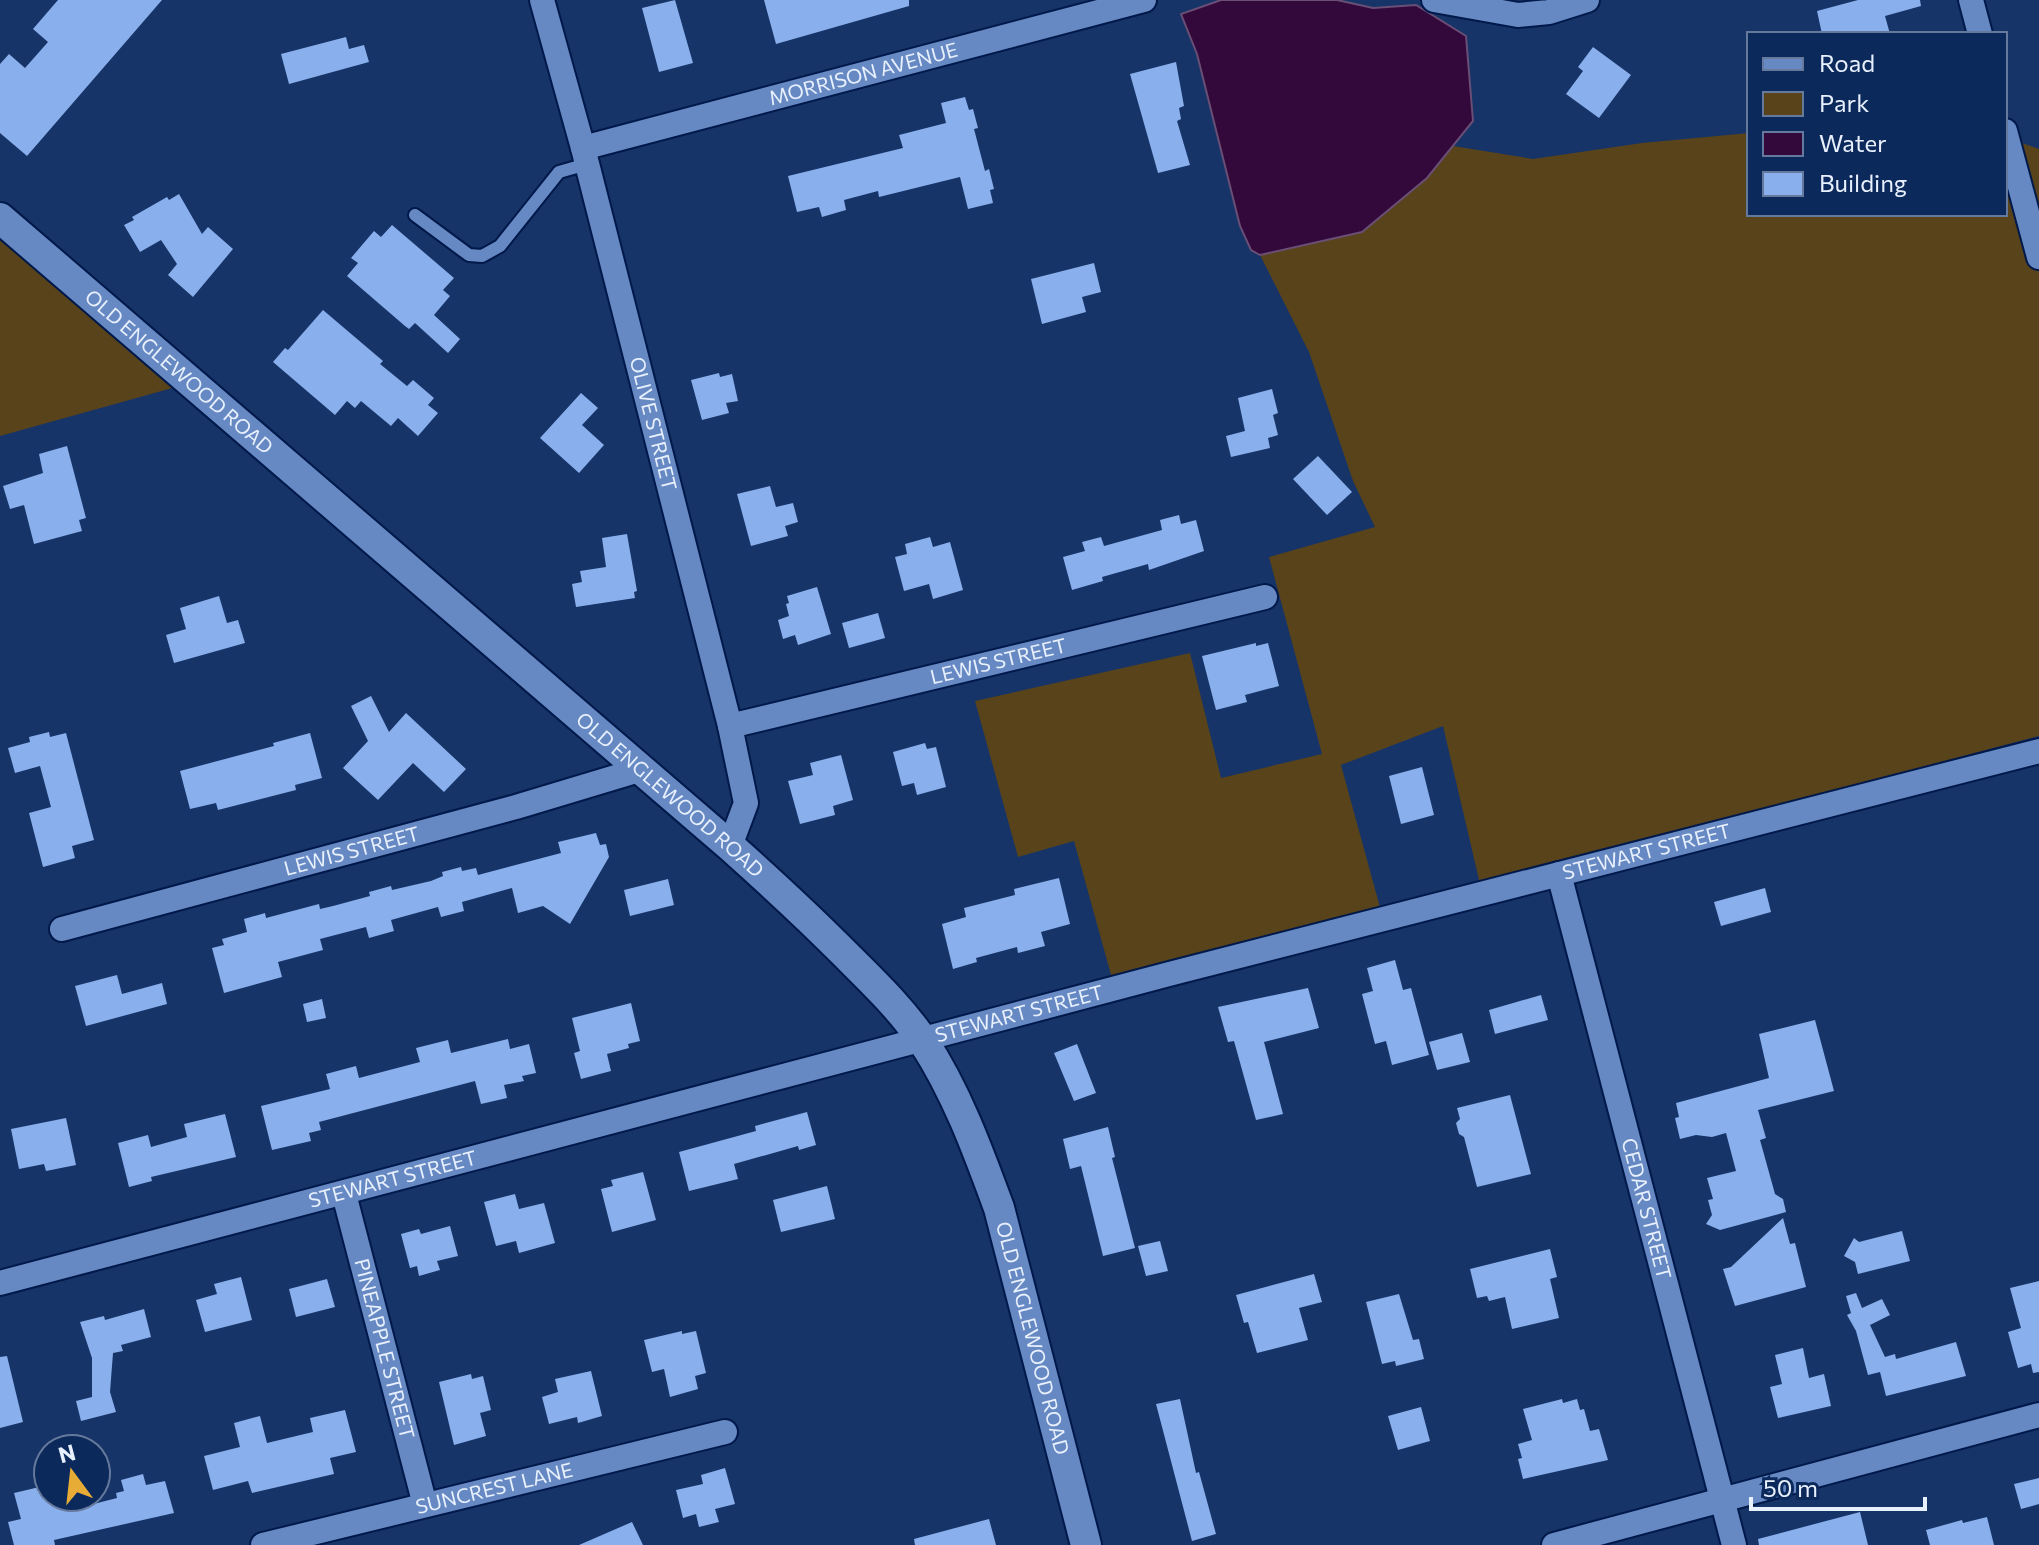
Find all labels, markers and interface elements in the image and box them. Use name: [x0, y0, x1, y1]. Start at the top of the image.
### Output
legend: [1747, 32, 2007, 216]
street label: MORRISON AVENUE: [766, 37, 960, 109]
text: Road: [1819, 48, 1875, 77]
text: Park: [1819, 88, 1869, 117]
text: Water: [1819, 128, 1887, 157]
text: Building: [1819, 168, 1907, 197]
street label: OLD ENGLEWOOD ROAD: [81, 284, 278, 459]
street label: OLIVE STREET: [626, 354, 683, 493]
street label: LEWIS STREET: [928, 632, 1069, 688]
street label: OLD ENGLEWOOD ROAD: [572, 706, 769, 882]
street label: STEWART STREET: [1559, 818, 1733, 884]
street label: LEWIS STREET: [281, 820, 422, 880]
street label: STEWART STREET: [932, 979, 1106, 1046]
street label: CEDAR STREET: [1617, 1135, 1677, 1282]
street label: STEWART STREET: [306, 1145, 479, 1212]
street label: OLD ENGLEWOOD ROAD: [992, 1219, 1075, 1457]
street label: PINEAPPLE STREET: [350, 1256, 420, 1442]
north arrow: [32, 1433, 112, 1513]
text: N: [55, 1438, 78, 1468]
street label: SUNCREST LANE: [413, 1457, 575, 1518]
scale bar: [1751, 1461, 1925, 1511]
text: 50 m: [1763, 1473, 1818, 1502]

